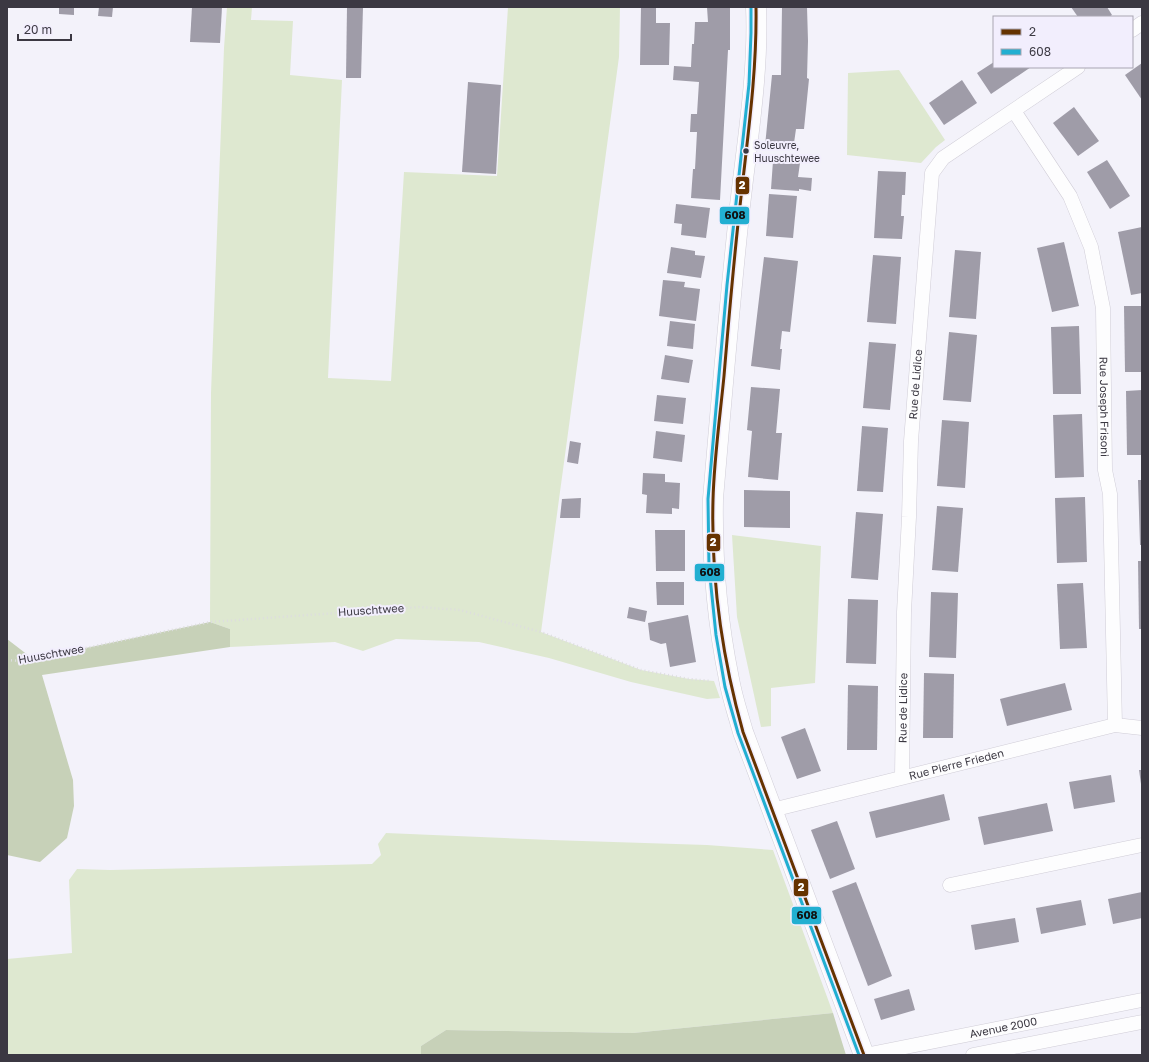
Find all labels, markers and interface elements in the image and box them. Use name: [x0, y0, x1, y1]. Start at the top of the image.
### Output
scale bar: [18, 16, 71, 42]
legend: [993, 16, 1133, 68]
text: 20 m: [24, 22, 52, 37]
text: 2: [1029, 24, 1036, 39]
text: 608: [1029, 44, 1051, 59]
place label: Soleuvre, Huuschtewee: [754, 139, 820, 164]
marker: Soleuvre, Huuschtewee: [741, 146, 751, 156]
line badge: 2: [735, 176, 750, 195]
text: 2: [739, 178, 746, 191]
line badge: 608: [719, 206, 750, 225]
text: 608: [724, 208, 746, 221]
street label: Rue de Lidice: [906, 349, 924, 420]
street label: Rue Joseph Frisoni: [1098, 357, 1112, 457]
line badge: 2: [706, 533, 721, 552]
text: 2: [710, 535, 717, 548]
line badge: 608: [694, 563, 725, 582]
text: 608: [699, 565, 721, 578]
street label: Huuschtwee: [337, 601, 404, 618]
street label: Huuschtwee: [17, 641, 85, 666]
street label: Rue de Lidice: [895, 673, 909, 743]
street label: Rue Pierre Frieden: [907, 746, 1005, 782]
line badge: 2: [793, 878, 809, 897]
text: 2: [798, 880, 805, 893]
line badge: 608: [791, 906, 822, 925]
text: 608: [796, 908, 818, 921]
street label: Avenue 2000: [968, 1014, 1038, 1040]

